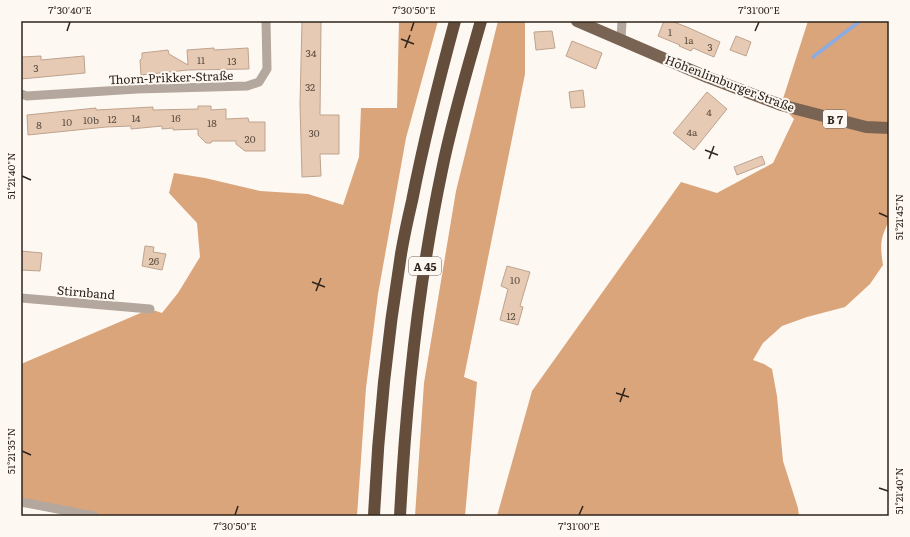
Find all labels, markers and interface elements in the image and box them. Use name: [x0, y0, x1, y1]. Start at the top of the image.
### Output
text: 7°30'40"E: [48, 2, 92, 17]
text: 7°30'50"E: [393, 2, 436, 17]
text: 7°31'00"E: [738, 2, 780, 17]
house number: 1: [668, 24, 672, 39]
house number: 1a: [684, 32, 694, 47]
house number: 3: [707, 39, 713, 54]
house number: 34: [306, 45, 317, 60]
street label: Hohenlimburger Straße: [663, 50, 797, 116]
house number: 11: [197, 52, 205, 67]
house number: 13: [227, 53, 237, 68]
house number: 3: [33, 60, 39, 75]
street label: Thorn-Prikker-Straße: [108, 66, 234, 88]
house number: 32: [305, 79, 315, 94]
house number: 4: [706, 104, 712, 119]
house number: 14: [131, 110, 141, 125]
house number: 16: [171, 110, 181, 125]
road number: B 7: [823, 110, 847, 128]
house number: 12: [107, 111, 117, 126]
house number: 10b: [83, 112, 99, 127]
house number: 10: [62, 114, 72, 129]
house number: 18: [207, 115, 217, 130]
house number: 8: [36, 117, 42, 132]
house number: 4a: [687, 124, 698, 139]
house number: 30: [308, 125, 320, 140]
house number: 20: [245, 131, 256, 146]
text: 51°21'40"N: [3, 152, 18, 200]
text: 51°21'45"N: [891, 194, 906, 240]
house number: 26: [149, 253, 160, 268]
road number: A 45: [409, 257, 441, 275]
house number: 10: [510, 272, 520, 287]
street label: Stirnband: [56, 281, 116, 304]
house number: 12: [506, 308, 516, 323]
text: 51°21'35"N: [3, 428, 18, 474]
text: 51°21'40"N: [891, 467, 906, 515]
text: 7°30'50"E: [214, 518, 257, 533]
text: 7°31'00"E: [558, 518, 600, 533]

